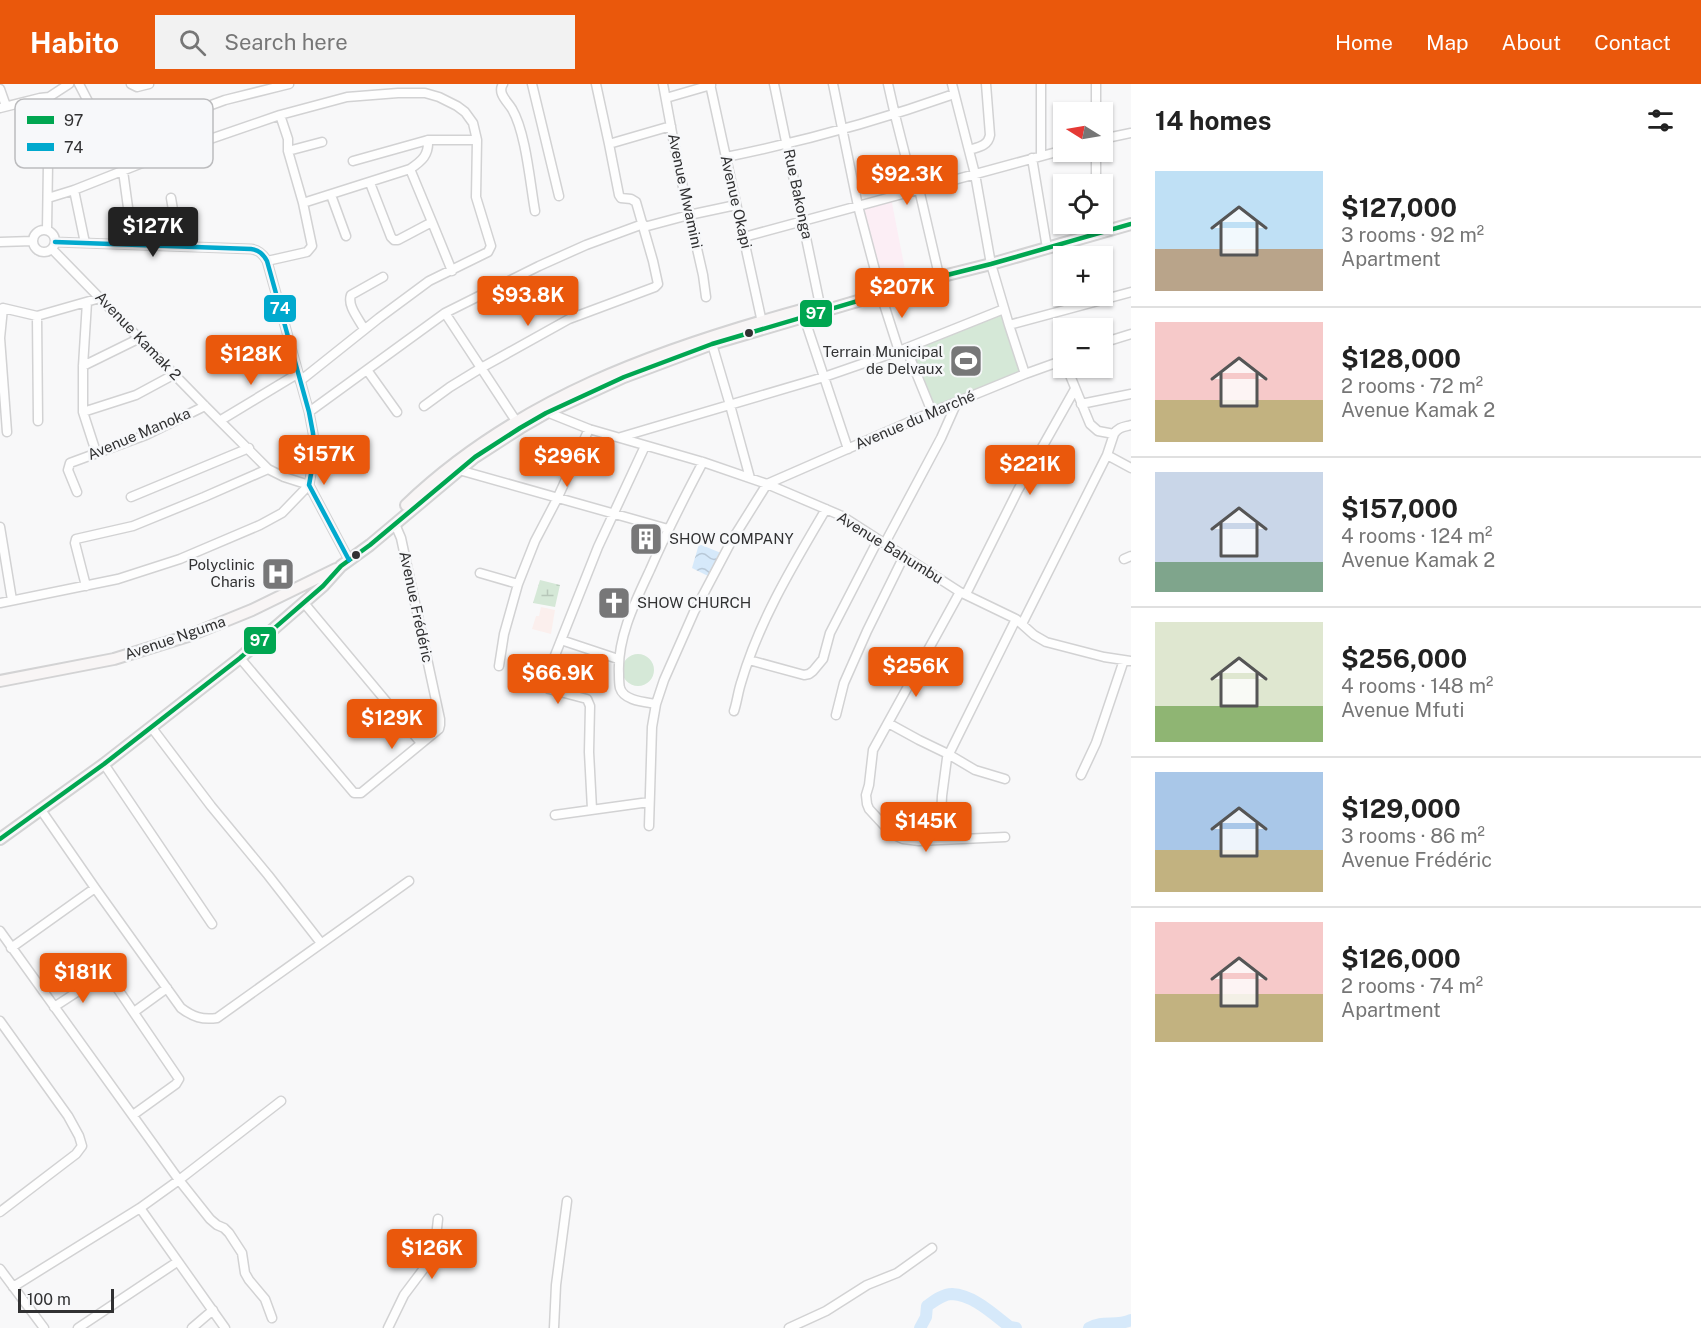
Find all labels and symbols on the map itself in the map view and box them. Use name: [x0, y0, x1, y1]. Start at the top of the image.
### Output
legend: [15, 99, 213, 168]
north arrow: [1053, 102, 1113, 162]
text: 97: [64, 111, 83, 130]
street label: Avenue Mwamini: [665, 132, 706, 250]
text: 74: [64, 138, 83, 157]
street label: Rue Bakonga: [781, 147, 816, 241]
street label: Avenue Okapi: [718, 154, 755, 250]
pin: $92.3K: [858, 155, 956, 206]
pin: $127K: [111, 207, 195, 258]
pin: $207K: [860, 268, 944, 319]
pin: $93.8K: [479, 276, 577, 327]
street label: Avenue Kamak 2: [92, 288, 185, 383]
line badge: 74: [263, 294, 297, 323]
text: 74: [270, 299, 291, 318]
line badge: 97: [799, 299, 833, 328]
text: 97: [806, 304, 826, 323]
unlabelled marker: [743, 327, 755, 339]
pin: $128K: [209, 335, 293, 386]
place label: Terrain Municipal de Delvaux: [823, 343, 943, 377]
sports icon: Terrain Municipal de Delvaux: [948, 343, 984, 379]
street label: Avenue du Marché: [852, 387, 977, 452]
street label: Avenue Manoka: [85, 404, 193, 463]
pin: $157K: [282, 435, 366, 486]
pin: $296K: [525, 437, 609, 488]
pin: $221K: [988, 445, 1072, 496]
street label: Avenue Bahumbu: [834, 508, 946, 587]
building icon: SHOW COMPANY: [628, 521, 664, 557]
place label: SHOW COMPANY: [669, 530, 794, 547]
unlabelled marker: [350, 549, 362, 561]
street label: Avenue Frédéric: [396, 550, 437, 664]
place label: Polyclinic Charis: [188, 556, 255, 590]
hospital icon: Polyclinic Charis: [260, 556, 296, 592]
church icon: SHOW CHURCH: [596, 585, 632, 621]
place label: SHOW CHURCH: [637, 594, 751, 611]
street label: Avenue Nguma: [122, 612, 227, 663]
line badge: 97: [243, 626, 277, 655]
text: 97: [250, 631, 270, 650]
pin: $256K: [874, 647, 958, 698]
pin: $66.9K: [509, 654, 607, 705]
pin: $129K: [350, 699, 434, 750]
pin: $145K: [884, 802, 968, 853]
pin: $181K: [41, 953, 125, 1004]
pin: $126K: [390, 1229, 474, 1280]
scale bar: [18, 1286, 114, 1314]

